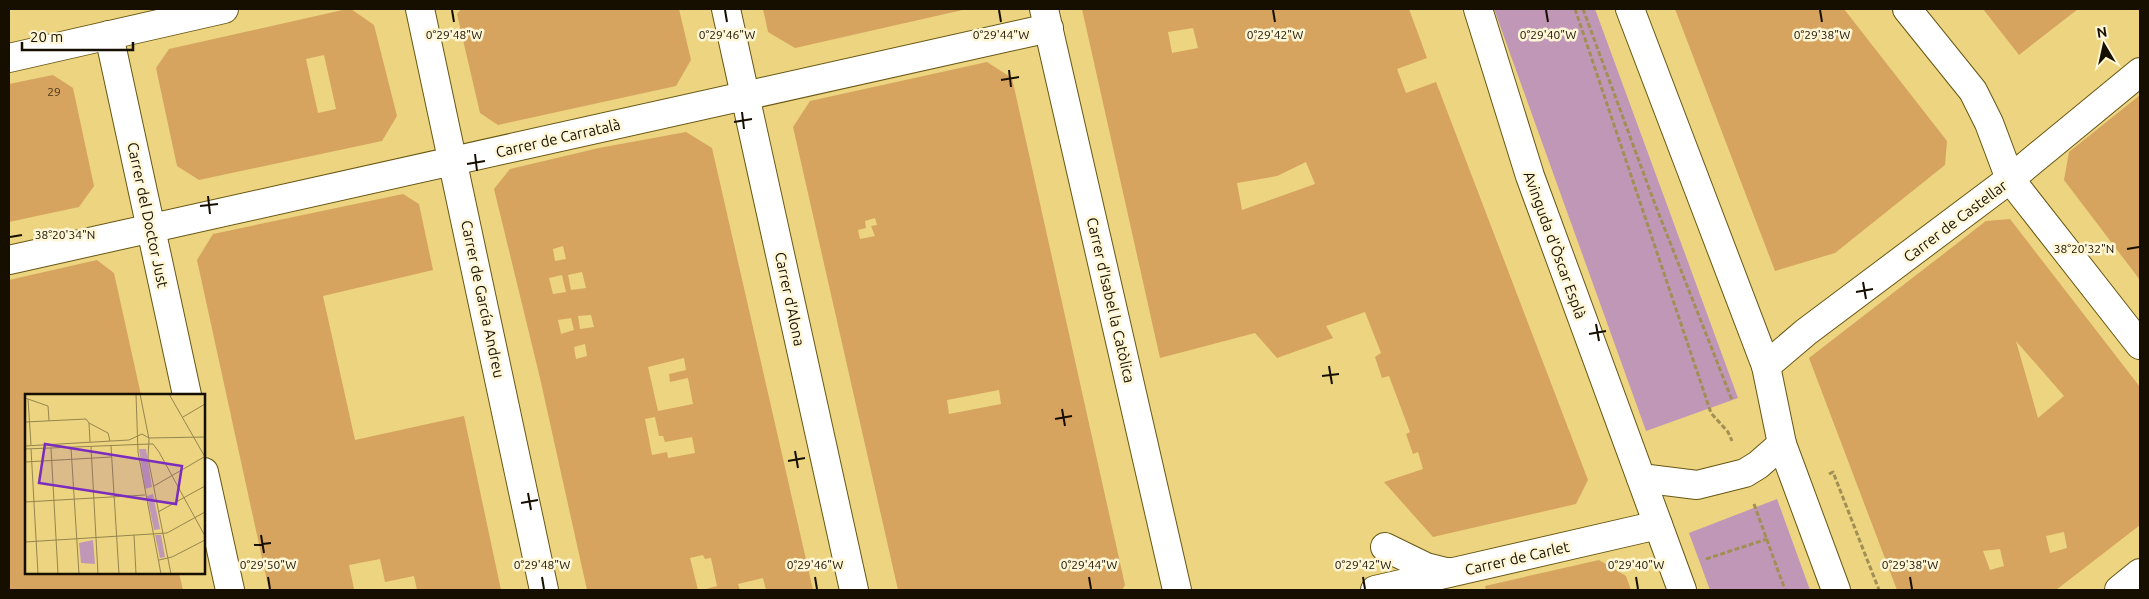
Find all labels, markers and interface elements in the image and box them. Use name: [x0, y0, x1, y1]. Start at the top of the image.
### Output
scale bar: [22, 20, 134, 52]
north arrow: [2079, 20, 2129, 70]
text: N: [2096, 23, 2108, 41]
text: 20 m: [30, 28, 63, 45]
text: 0°29'48"W: [426, 28, 482, 41]
text: 0°29'46"W: [699, 28, 755, 41]
text: 0°29'44"W: [973, 28, 1029, 41]
text: 0°29'42"W: [1247, 28, 1303, 41]
text: 0°29'40"W: [1520, 28, 1576, 41]
text: 0°29'38"W: [1794, 28, 1850, 41]
house number: 29: [47, 85, 61, 98]
street label: Carrer de Carratalà: [494, 115, 622, 161]
street label: Carrer del Doctor Just: [124, 141, 172, 290]
street label: Avinguda d'Òscar Esplà: [1520, 169, 1590, 321]
street label: Carrer de Castellar: [1900, 176, 2010, 265]
street label: Carrer d'Isabel la Catòlica: [1084, 216, 1138, 384]
street label: Carrer de García Andreu: [458, 219, 508, 379]
text: 38°20'34"N: [35, 228, 95, 241]
text: 38°20'32"N: [2054, 242, 2114, 255]
street label: Carrer d'Alona: [772, 250, 808, 348]
inset map: [25, 394, 205, 574]
street label: Carrer de Carlet: [1463, 538, 1571, 578]
text: 0°29'50"W: [240, 558, 296, 571]
text: 0°29'48"W: [514, 558, 570, 571]
text: 0°29'46"W: [787, 558, 843, 571]
text: 0°29'44"W: [1061, 558, 1117, 571]
text: 0°29'42"W: [1335, 558, 1391, 571]
text: 0°29'40"W: [1608, 558, 1664, 571]
text: 0°29'38"W: [1882, 558, 1938, 571]

